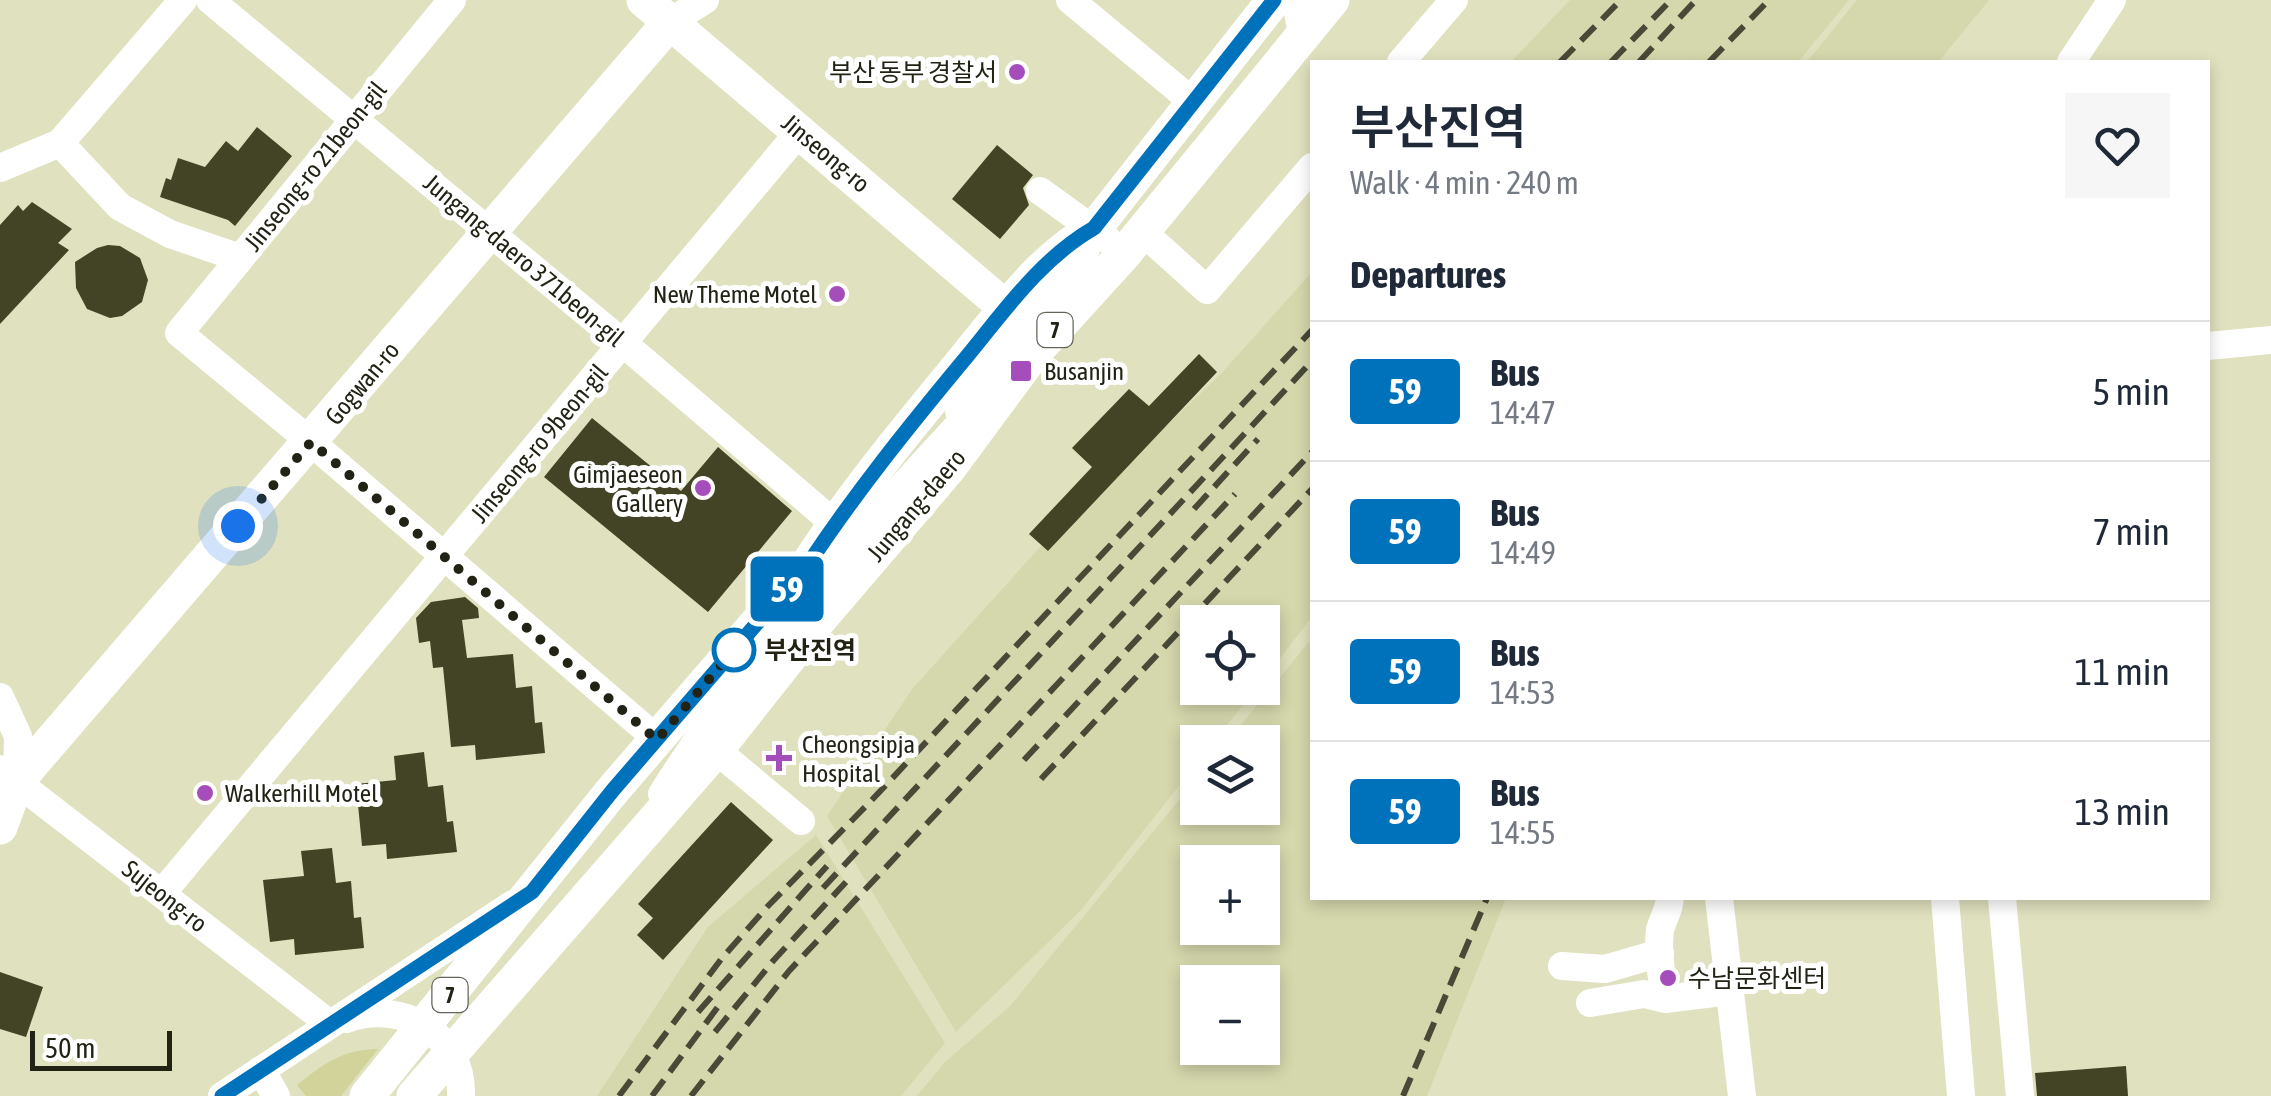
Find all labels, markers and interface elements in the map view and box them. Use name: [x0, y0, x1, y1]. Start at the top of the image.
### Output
place label: 부산 동부 경찰서: [829, 58, 997, 86]
marker: 부산 동부 경찰서: [1006, 61, 1028, 83]
street label: Jinseong-ro 21beon-gil: [238, 76, 392, 256]
button: heart: [2065, 93, 2170, 198]
text: 부산진역: [1350, 99, 1527, 154]
street label: Jinseong-ro: [776, 108, 876, 198]
text: Walk · 4 min · 240 m: [1350, 164, 1579, 201]
street label: Jungang-daero 371beon-gil: [418, 168, 630, 352]
text: Departures: [1350, 253, 1506, 296]
place label: New Theme Motel: [653, 280, 817, 308]
marker: New Theme Motel: [826, 283, 848, 305]
road number: 7: [1038, 313, 1072, 347]
street label: Gogwan-ro: [319, 336, 405, 430]
text: Bus: [1490, 351, 1540, 394]
place label: Busanjin: [1044, 357, 1124, 385]
street label: Jinseong-ro 9beon-gil: [465, 358, 613, 528]
marker: Busanjin: [1008, 358, 1034, 384]
text: 5 min: [2092, 370, 2170, 413]
text: 59: [1389, 371, 1421, 411]
text: 14:47: [1490, 394, 1556, 431]
street label: Jungang-daero: [861, 443, 971, 567]
place label: Gimjaeseon Gallery: [573, 460, 683, 517]
marker: Gimjaeseon Gallery: [692, 477, 714, 499]
text: Bus: [1490, 491, 1540, 534]
your location: [213, 501, 263, 551]
text: 7 min: [2092, 510, 2170, 553]
text: 59: [1389, 511, 1421, 551]
text: 14:49: [1490, 534, 1556, 571]
line badge: 59: [742, 556, 832, 622]
text: 59: [771, 569, 803, 609]
map controls: [1180, 605, 1280, 1065]
button: locate: [1180, 605, 1280, 705]
marker: 부산진역: [713, 629, 755, 671]
text: Bus: [1490, 631, 1540, 674]
place label: 부산진역: [764, 636, 856, 664]
text: 11 min: [2075, 650, 2170, 693]
text: 59: [1389, 651, 1421, 691]
text: 14:53: [1490, 674, 1556, 711]
button: layers: [1180, 725, 1280, 825]
place label: Cheongsipja Hospital: [802, 730, 915, 787]
marker: Cheongsipja Hospital: [766, 745, 792, 771]
text: Bus: [1490, 771, 1540, 814]
place label: Walkerhill Motel: [225, 779, 378, 807]
marker: Walkerhill Motel: [194, 782, 216, 804]
text: 13 min: [2075, 790, 2170, 833]
text: 59: [1389, 791, 1421, 831]
text: 14:55: [1490, 814, 1556, 851]
button: +: [1180, 845, 1280, 945]
street label: Sujeong-ro: [117, 854, 213, 938]
place label: 수남문화센터: [1688, 964, 1826, 992]
button: −: [1180, 965, 1280, 1065]
marker: 수남문화센터: [1657, 967, 1679, 989]
road number: 7: [432, 978, 468, 1012]
scale bar: [30, 1026, 172, 1070]
text: 50 m: [45, 1032, 95, 1064]

